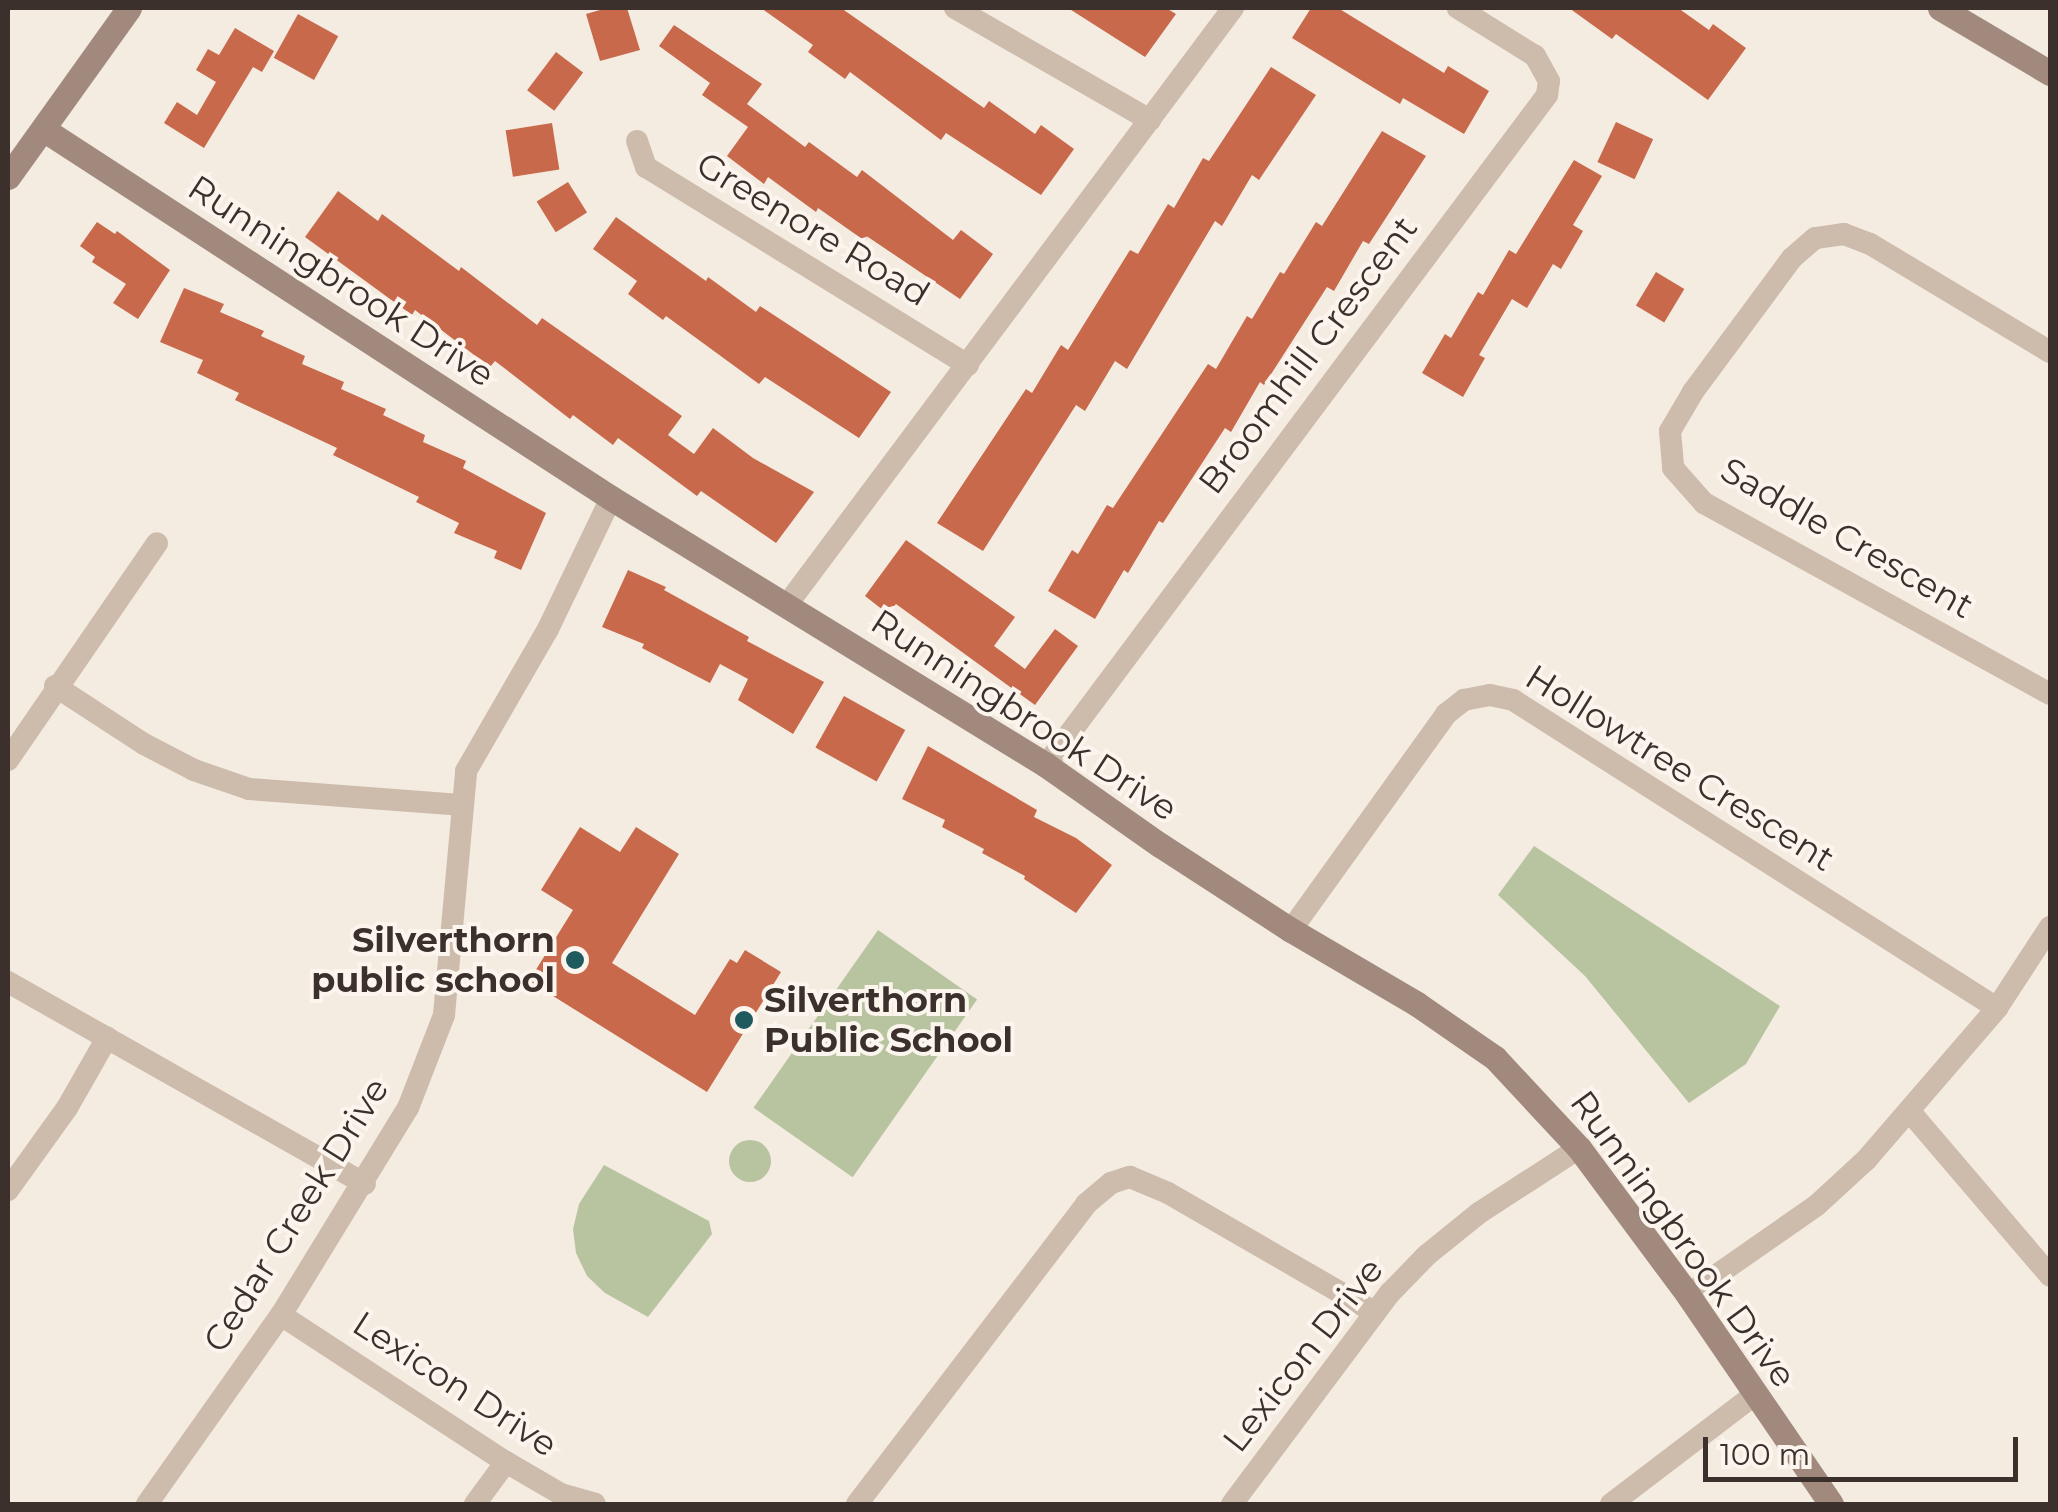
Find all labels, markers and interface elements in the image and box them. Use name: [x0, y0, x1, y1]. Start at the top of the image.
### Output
street label: Greenore Road: [689, 143, 937, 315]
street label: Runningbrook Drive: [180, 166, 502, 396]
street label: Broomhill Crescent: [1190, 208, 1426, 502]
street label: Saddle Crescent: [1713, 449, 1981, 627]
street label: Runningbrook Drive: [863, 600, 1185, 830]
street label: Hollowtree Crescent: [1518, 656, 1842, 880]
place label: Silverthorn public school: [311, 919, 555, 1001]
marker: Silverthorn public school: [564, 949, 586, 971]
place label: Silverthorn Public School: [764, 979, 1013, 1061]
marker: Silverthorn Public School: [733, 1009, 755, 1031]
street label: Cedar Creek Drive: [195, 1070, 397, 1360]
street label: Runningbrook Drive: [1561, 1083, 1805, 1395]
street label: Lexicon Drive: [1214, 1250, 1392, 1460]
street label: Lexicon Drive: [345, 1302, 565, 1466]
scale bar: [1708, 1417, 2023, 1479]
text: 100 m: [1720, 1436, 1810, 1473]

